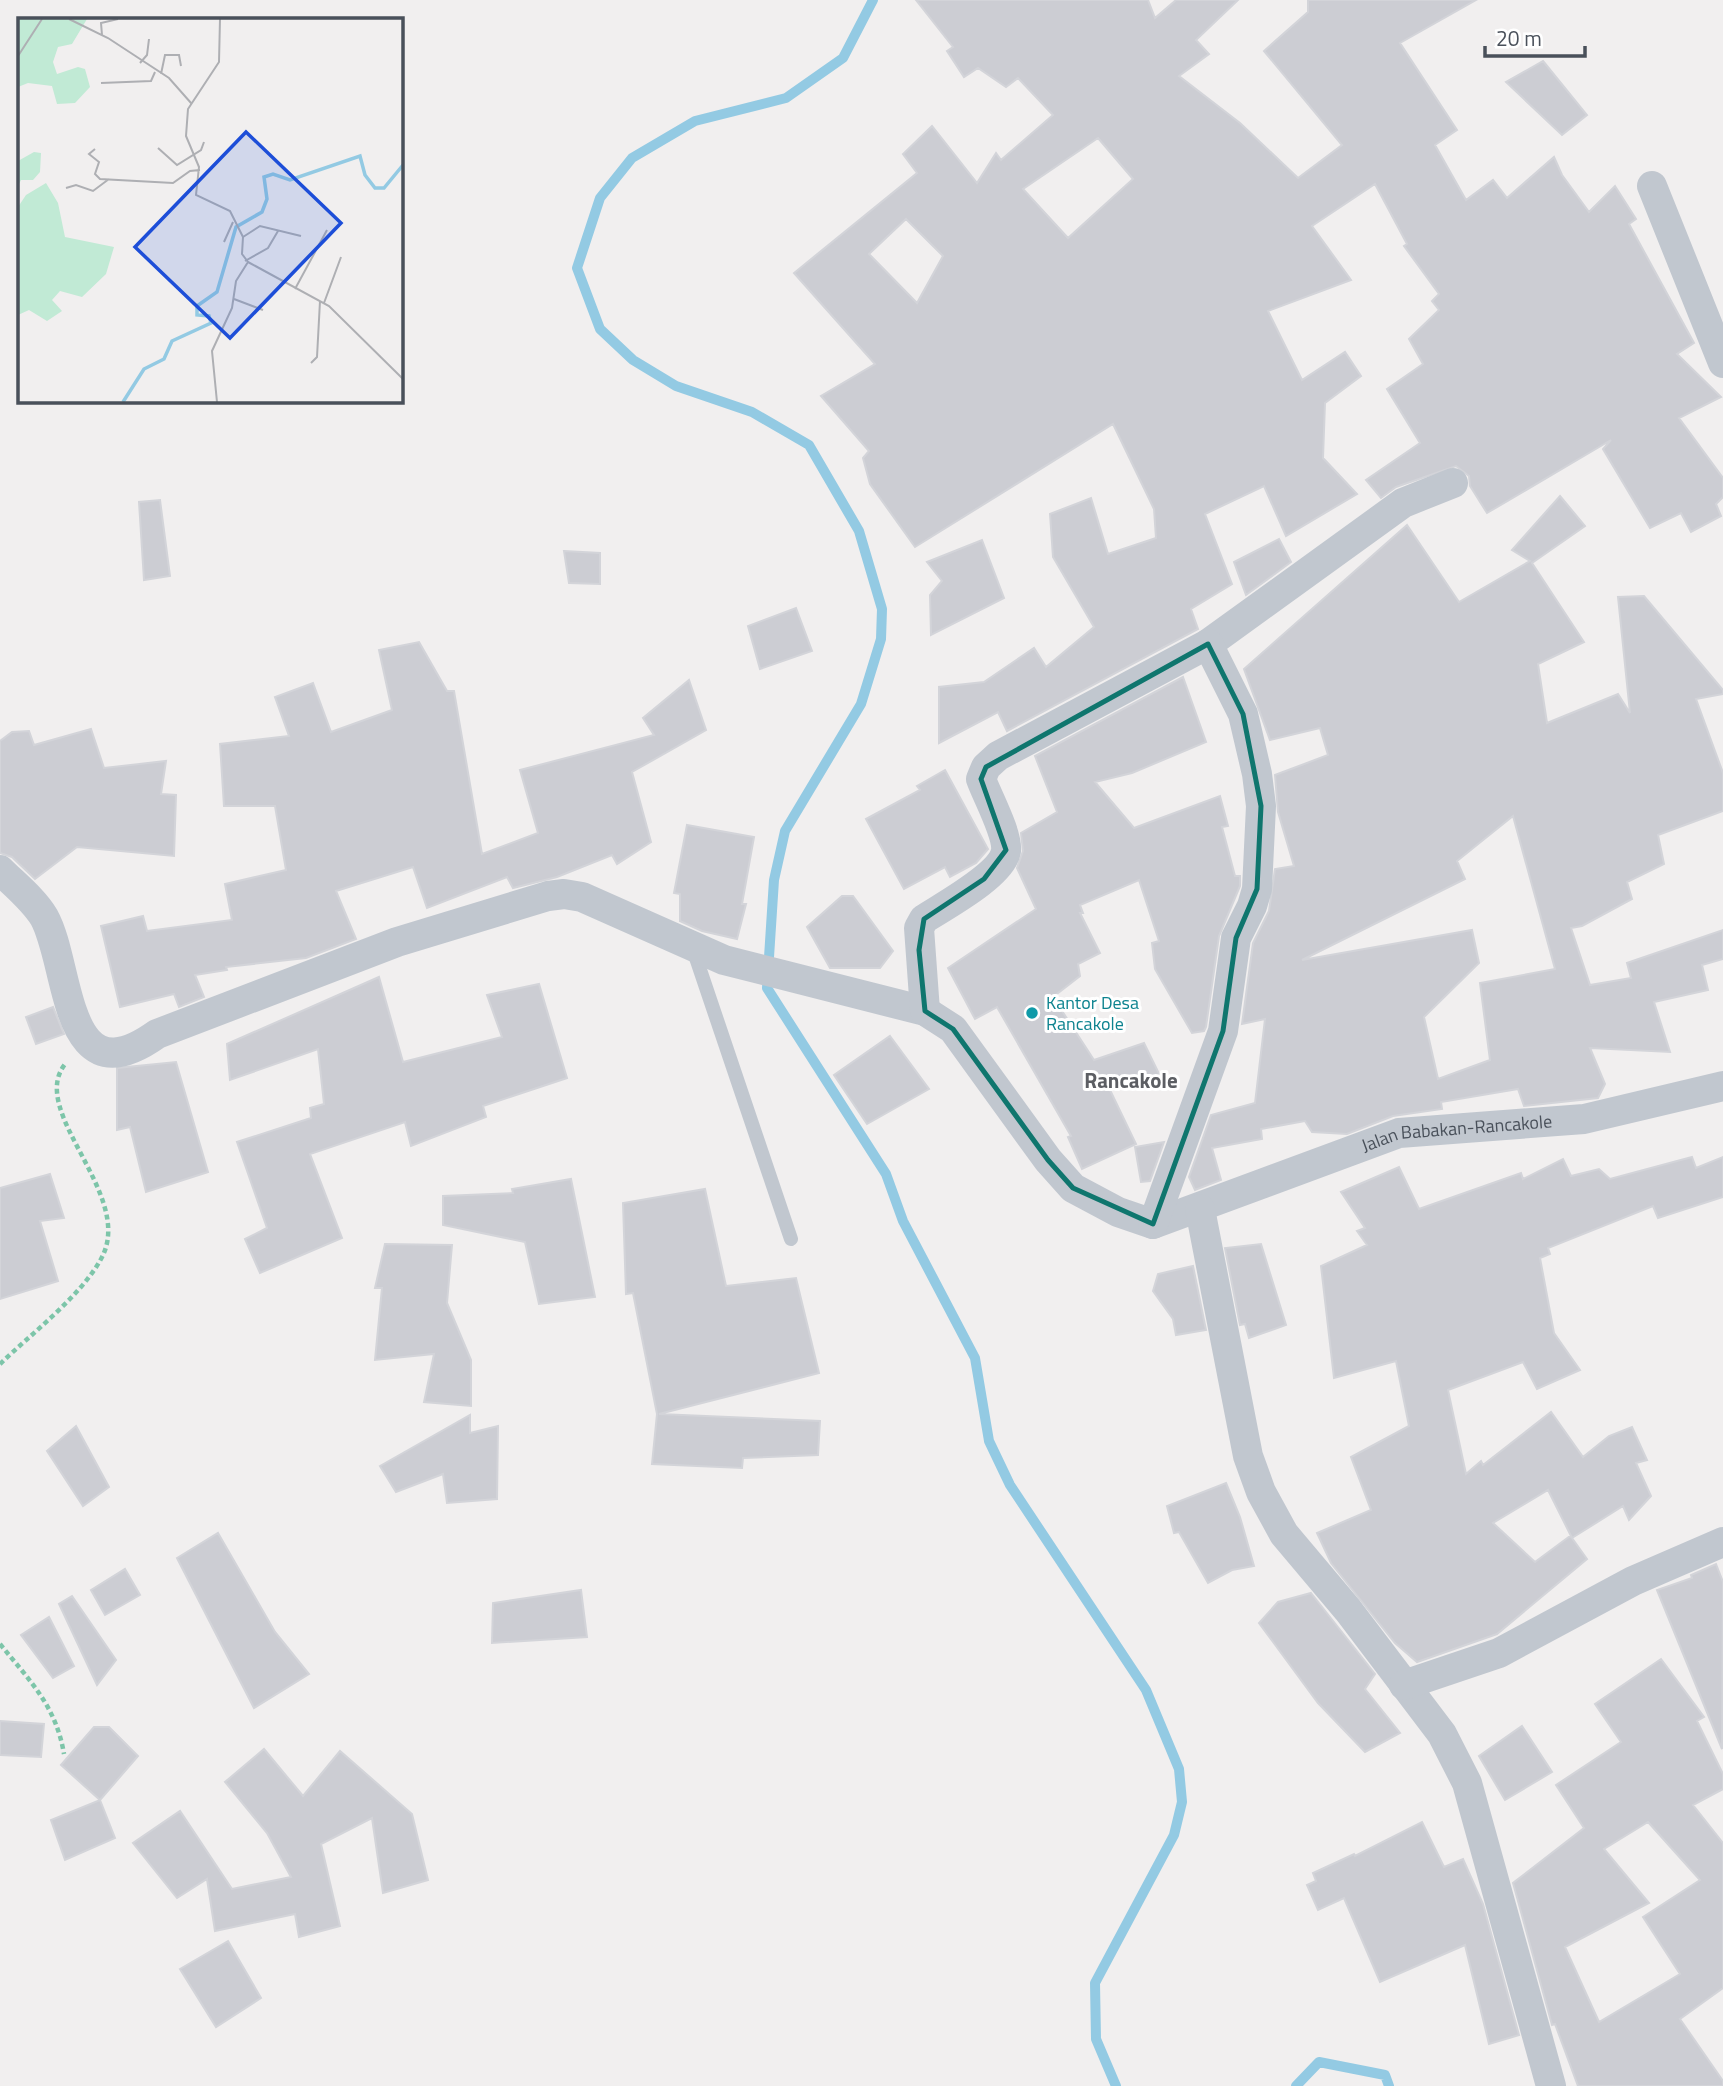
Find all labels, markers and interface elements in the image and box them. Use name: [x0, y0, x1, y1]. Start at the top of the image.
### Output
scale bar: [1485, 14, 1585, 58]
inset map: [18, 18, 402, 402]
text: 20 m: [1496, 22, 1542, 54]
place label: Kantor Desa Rancakole: [1046, 989, 1139, 1037]
marker: Kantor Desa Rancakole: [1024, 1005, 1040, 1021]
district label: Rancakole: [1084, 1064, 1178, 1096]
street label: Jalan Babakan-Rancakole: [1357, 1107, 1553, 1159]

